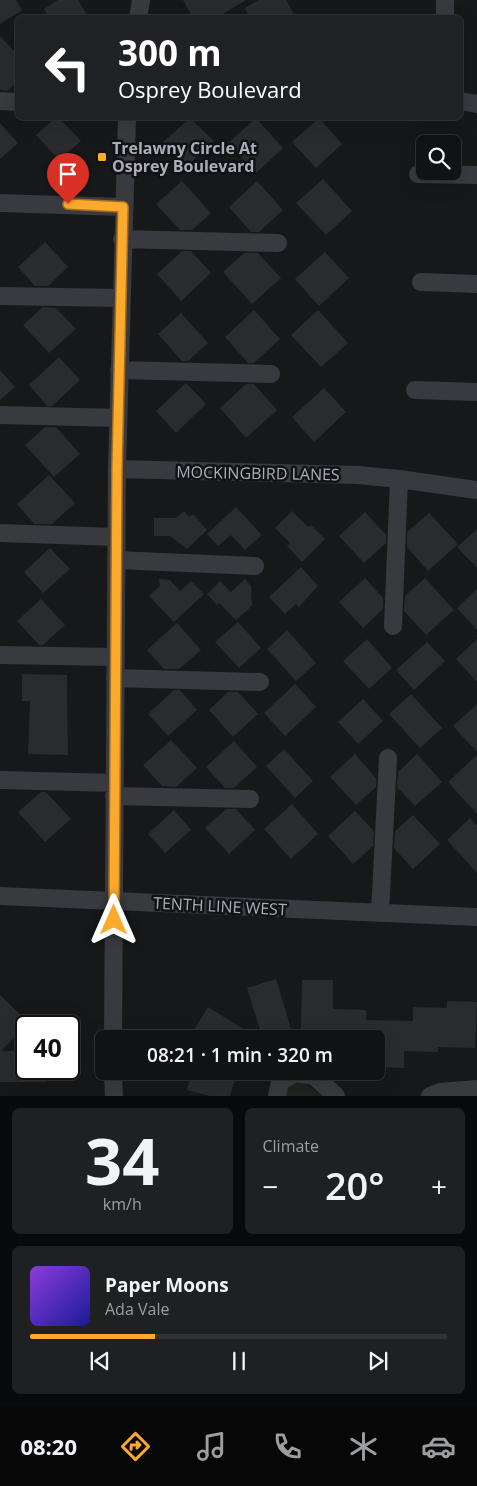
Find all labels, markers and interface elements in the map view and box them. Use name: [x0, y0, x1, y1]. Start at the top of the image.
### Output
text: 300 m: [118, 29, 222, 76]
icon: left: [35, 35, 100, 100]
text: Osprey Boulevard: [118, 74, 302, 104]
map controls: [416, 135, 461, 180]
button: search: [416, 135, 461, 180]
place label: Trelawny Circle At Osprey Boulevard: [112, 137, 257, 177]
marker: Trelawny Circle At Osprey Boulevard: [96, 151, 108, 163]
pin: [47, 153, 89, 204]
icon: arrive: [54, 160, 82, 188]
street label: MOCKINGBIRD LANES: [176, 461, 340, 485]
street label: TENTH LINE WEST: [153, 892, 288, 920]
position arrow: [87, 893, 139, 945]
speed limit sign: 40: [15, 1015, 80, 1080]
text: 08:21 · 1 min · 320 m: [147, 1042, 333, 1068]
text: 34: [85, 1116, 159, 1204]
text: Climate: [263, 1135, 319, 1157]
text: 20°: [325, 1159, 385, 1211]
text: −: [263, 1167, 279, 1205]
text: +: [431, 1167, 447, 1205]
text: km/h: [103, 1193, 142, 1215]
text: Paper Moons: [105, 1272, 229, 1298]
text: Ada Vale: [105, 1298, 169, 1320]
icon: previous: [86, 1347, 114, 1375]
icon: pause: [225, 1347, 253, 1375]
icon: next: [364, 1347, 392, 1375]
icon: directions: [118, 1429, 153, 1464]
icon: music: [194, 1429, 229, 1464]
icon: phone: [270, 1429, 305, 1464]
icon: climate: [346, 1429, 381, 1464]
icon: car: [421, 1429, 456, 1464]
text: 08:20: [20, 1431, 77, 1461]

